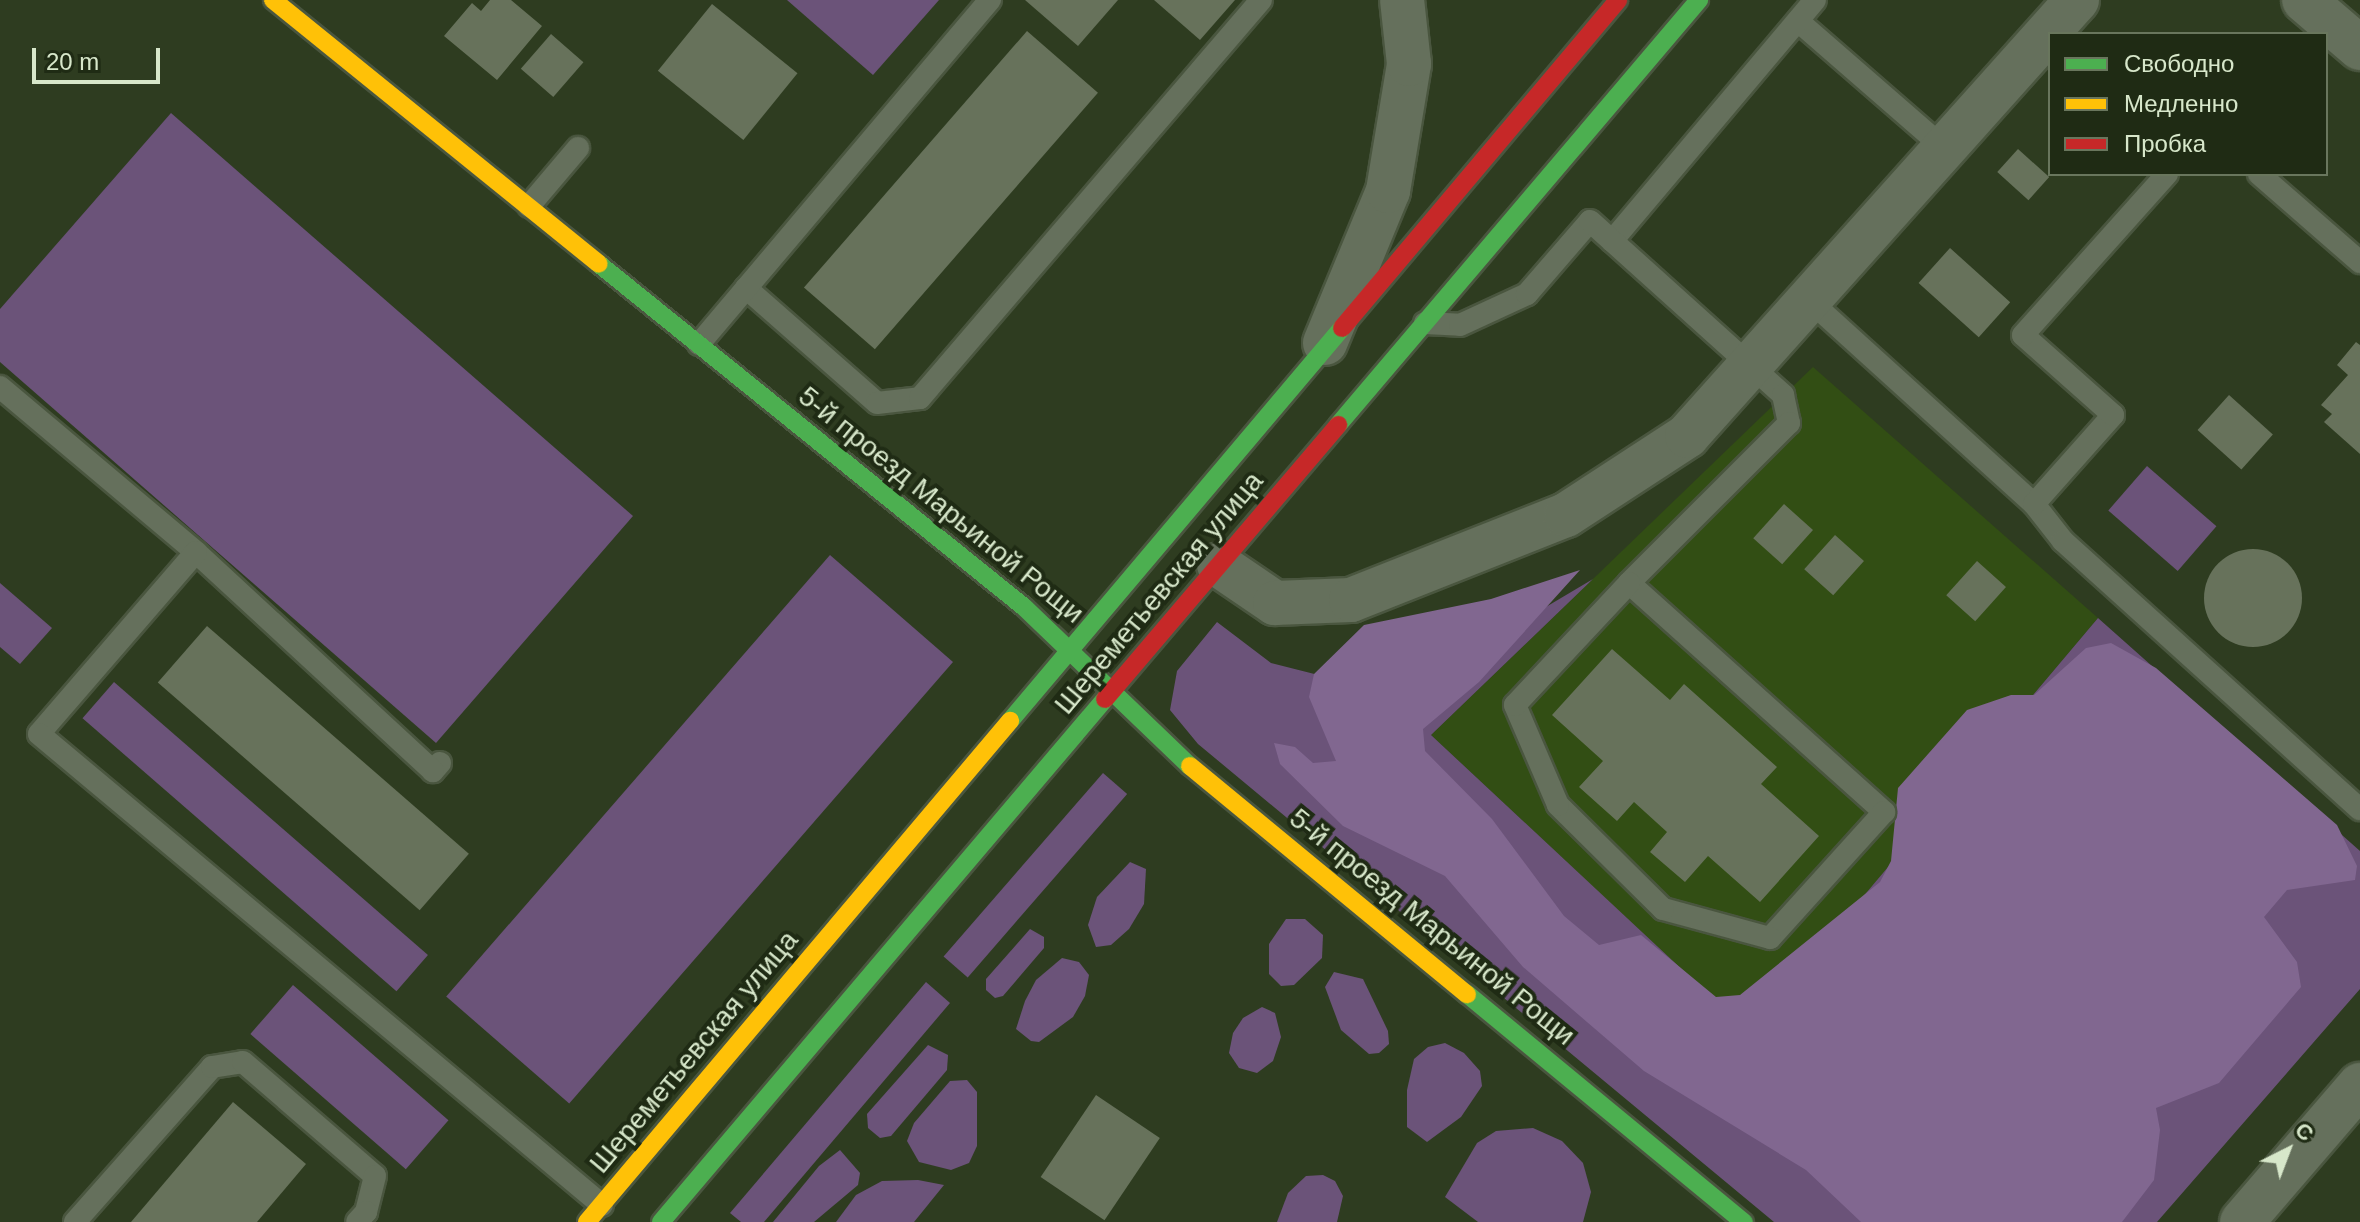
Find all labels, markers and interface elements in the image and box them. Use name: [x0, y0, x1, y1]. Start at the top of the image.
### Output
scale bar: [36, 32, 164, 82]
legend: [2048, 32, 2328, 176]
text: 20 m: [46, 48, 99, 75]
text: Свободно: [2124, 50, 2234, 77]
text: Медленно: [2124, 90, 2238, 117]
text: Пробка: [2124, 130, 2206, 157]
street label: 5-й проезд Марьиной Рощи: [792, 380, 1090, 630]
street label: Шереметьевская улица: [1048, 465, 1270, 721]
street label: 5-й проезд Марьиной Рощи: [1283, 802, 1581, 1052]
street label: Шереметьевская улица: [583, 924, 805, 1180]
north arrow: [2248, 1110, 2328, 1190]
text: С: [2290, 1117, 2319, 1146]

